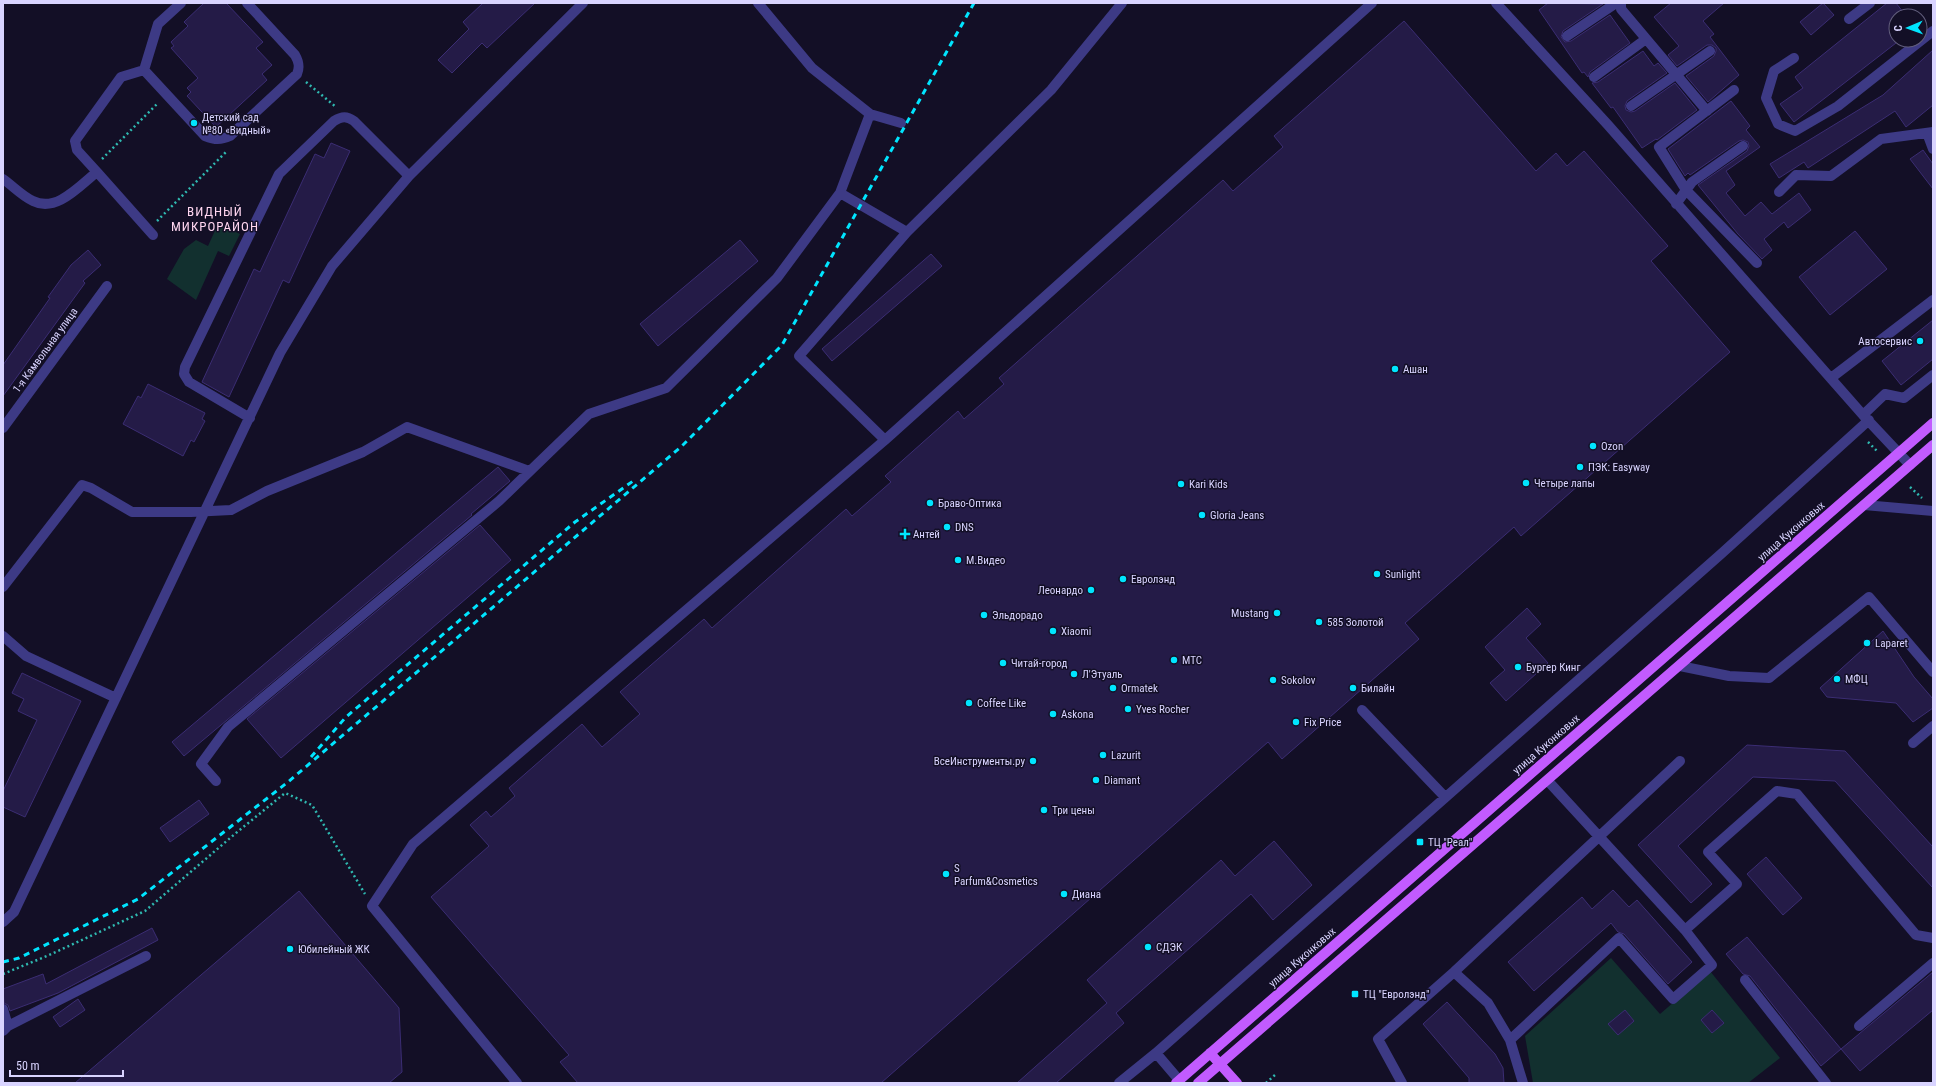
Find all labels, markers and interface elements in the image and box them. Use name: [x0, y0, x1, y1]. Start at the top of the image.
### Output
north arrow: [1888, 8, 1928, 48]
text: С: [1892, 25, 1905, 32]
place label: Детский сад №80 «Видный»: [202, 111, 271, 137]
marker: Детский сад №80 «Видный»: [189, 118, 199, 128]
district label: ВИДНЫЙ МИКРОРАЙОН: [171, 204, 259, 234]
street label: 1-я Камвольная улица: [10, 305, 81, 395]
place label: Автосервис: [1858, 335, 1912, 348]
marker: Автосервис: [1915, 336, 1925, 346]
place label: Ашан: [1403, 363, 1428, 376]
marker: Ашан: [1390, 364, 1400, 374]
place label: Ozon: [1601, 440, 1623, 453]
marker: Ozon: [1588, 441, 1598, 451]
place label: ПЭК: Easyway: [1588, 461, 1650, 474]
marker: ПЭК: Easyway: [1575, 462, 1585, 472]
place label: Четыре лапы: [1534, 477, 1595, 490]
place label: Kari Kids: [1189, 478, 1228, 491]
marker: Четыре лапы: [1521, 478, 1531, 488]
marker: Kari Kids: [1176, 479, 1186, 489]
place label: Браво-Оптика: [938, 497, 1002, 510]
marker: Браво-Оптика: [925, 498, 935, 508]
street label: улица Куконковых: [1755, 499, 1828, 564]
place label: Gloria Jeans: [1210, 509, 1264, 522]
marker: Gloria Jeans: [1197, 510, 1207, 520]
place label: DNS: [955, 521, 974, 534]
marker: DNS: [942, 522, 952, 532]
place label: Антей: [913, 528, 940, 541]
marker: Антей: [900, 529, 910, 539]
place label: М.Видео: [966, 554, 1006, 567]
marker: М.Видео: [953, 555, 963, 565]
place label: Sunlight: [1385, 568, 1420, 581]
marker: Sunlight: [1372, 569, 1382, 579]
place label: Евролэнд: [1131, 573, 1175, 586]
marker: Евролэнд: [1118, 574, 1128, 584]
place label: Леонардо: [1038, 584, 1083, 597]
marker: Леонардо: [1086, 585, 1096, 595]
place label: Mustang: [1231, 607, 1269, 620]
marker: Mustang: [1272, 608, 1282, 618]
place label: Эльдорадо: [992, 609, 1043, 622]
marker: Эльдорадо: [979, 610, 989, 620]
place label: 585 Золотой: [1327, 616, 1384, 629]
marker: 585 Золотой: [1314, 617, 1324, 627]
place label: Xiaomi: [1061, 625, 1091, 638]
marker: Xiaomi: [1048, 626, 1058, 636]
place label: Laparet: [1875, 637, 1908, 650]
marker: Laparet: [1862, 638, 1872, 648]
place label: МТС: [1182, 654, 1202, 667]
marker: МТС: [1169, 655, 1179, 665]
place label: Читай-город: [1011, 657, 1067, 670]
marker: Читай-город: [998, 658, 1008, 668]
place label: Бургер Кинг: [1526, 661, 1580, 674]
marker: Бургер Кинг: [1513, 662, 1523, 672]
place label: Л'Этуаль: [1082, 668, 1123, 681]
marker: Л'Этуаль: [1069, 669, 1079, 679]
place label: МФЦ: [1845, 673, 1868, 686]
place label: Sokolov: [1281, 674, 1316, 687]
marker: МФЦ: [1832, 674, 1842, 684]
marker: Sokolov: [1268, 675, 1278, 685]
place label: Ormatek: [1121, 682, 1158, 695]
place label: Билайн: [1361, 682, 1395, 695]
marker: Ormatek: [1108, 683, 1118, 693]
marker: Билайн: [1348, 683, 1358, 693]
place label: Coffee Like: [977, 697, 1026, 710]
marker: Coffee Like: [964, 698, 974, 708]
place label: Yves Rocher: [1136, 703, 1190, 716]
marker: Yves Rocher: [1123, 704, 1133, 714]
place label: Askona: [1061, 708, 1093, 721]
marker: Askona: [1048, 709, 1058, 719]
street label: улица Куконковых: [1510, 712, 1583, 777]
place label: Fix Price: [1304, 716, 1341, 729]
marker: Fix Price: [1291, 717, 1301, 727]
place label: Lazurit: [1111, 749, 1141, 762]
marker: Lazurit: [1098, 750, 1108, 760]
place label: ВсеИнструменты.ру: [934, 755, 1025, 768]
marker: ВсеИнструменты.ру: [1028, 756, 1038, 766]
place label: Diamant: [1104, 774, 1140, 787]
marker: Diamant: [1091, 775, 1101, 785]
place label: Три цены: [1052, 804, 1095, 817]
marker: Три цены: [1039, 805, 1049, 815]
place label: ТЦ "Реал": [1428, 836, 1472, 849]
marker: ТЦ "Реал": [1415, 837, 1425, 847]
place label: S Parfum&Cosmetics: [954, 862, 1038, 888]
marker: S Parfum&Cosmetics: [941, 869, 951, 879]
place label: Диана: [1072, 888, 1101, 901]
marker: Диана: [1059, 889, 1069, 899]
street label: улица Куконковых: [1266, 925, 1339, 990]
place label: СДЭК: [1156, 941, 1183, 954]
marker: СДЭК: [1143, 942, 1153, 952]
place label: Юбилейный ЖК: [298, 943, 371, 956]
marker: Юбилейный ЖК: [285, 944, 295, 954]
place label: ТЦ "Евролэнд": [1363, 988, 1430, 1001]
marker: ТЦ "Евролэнд": [1350, 989, 1360, 999]
scale bar: [10, 1052, 123, 1078]
text: 50 m: [16, 1059, 40, 1073]

